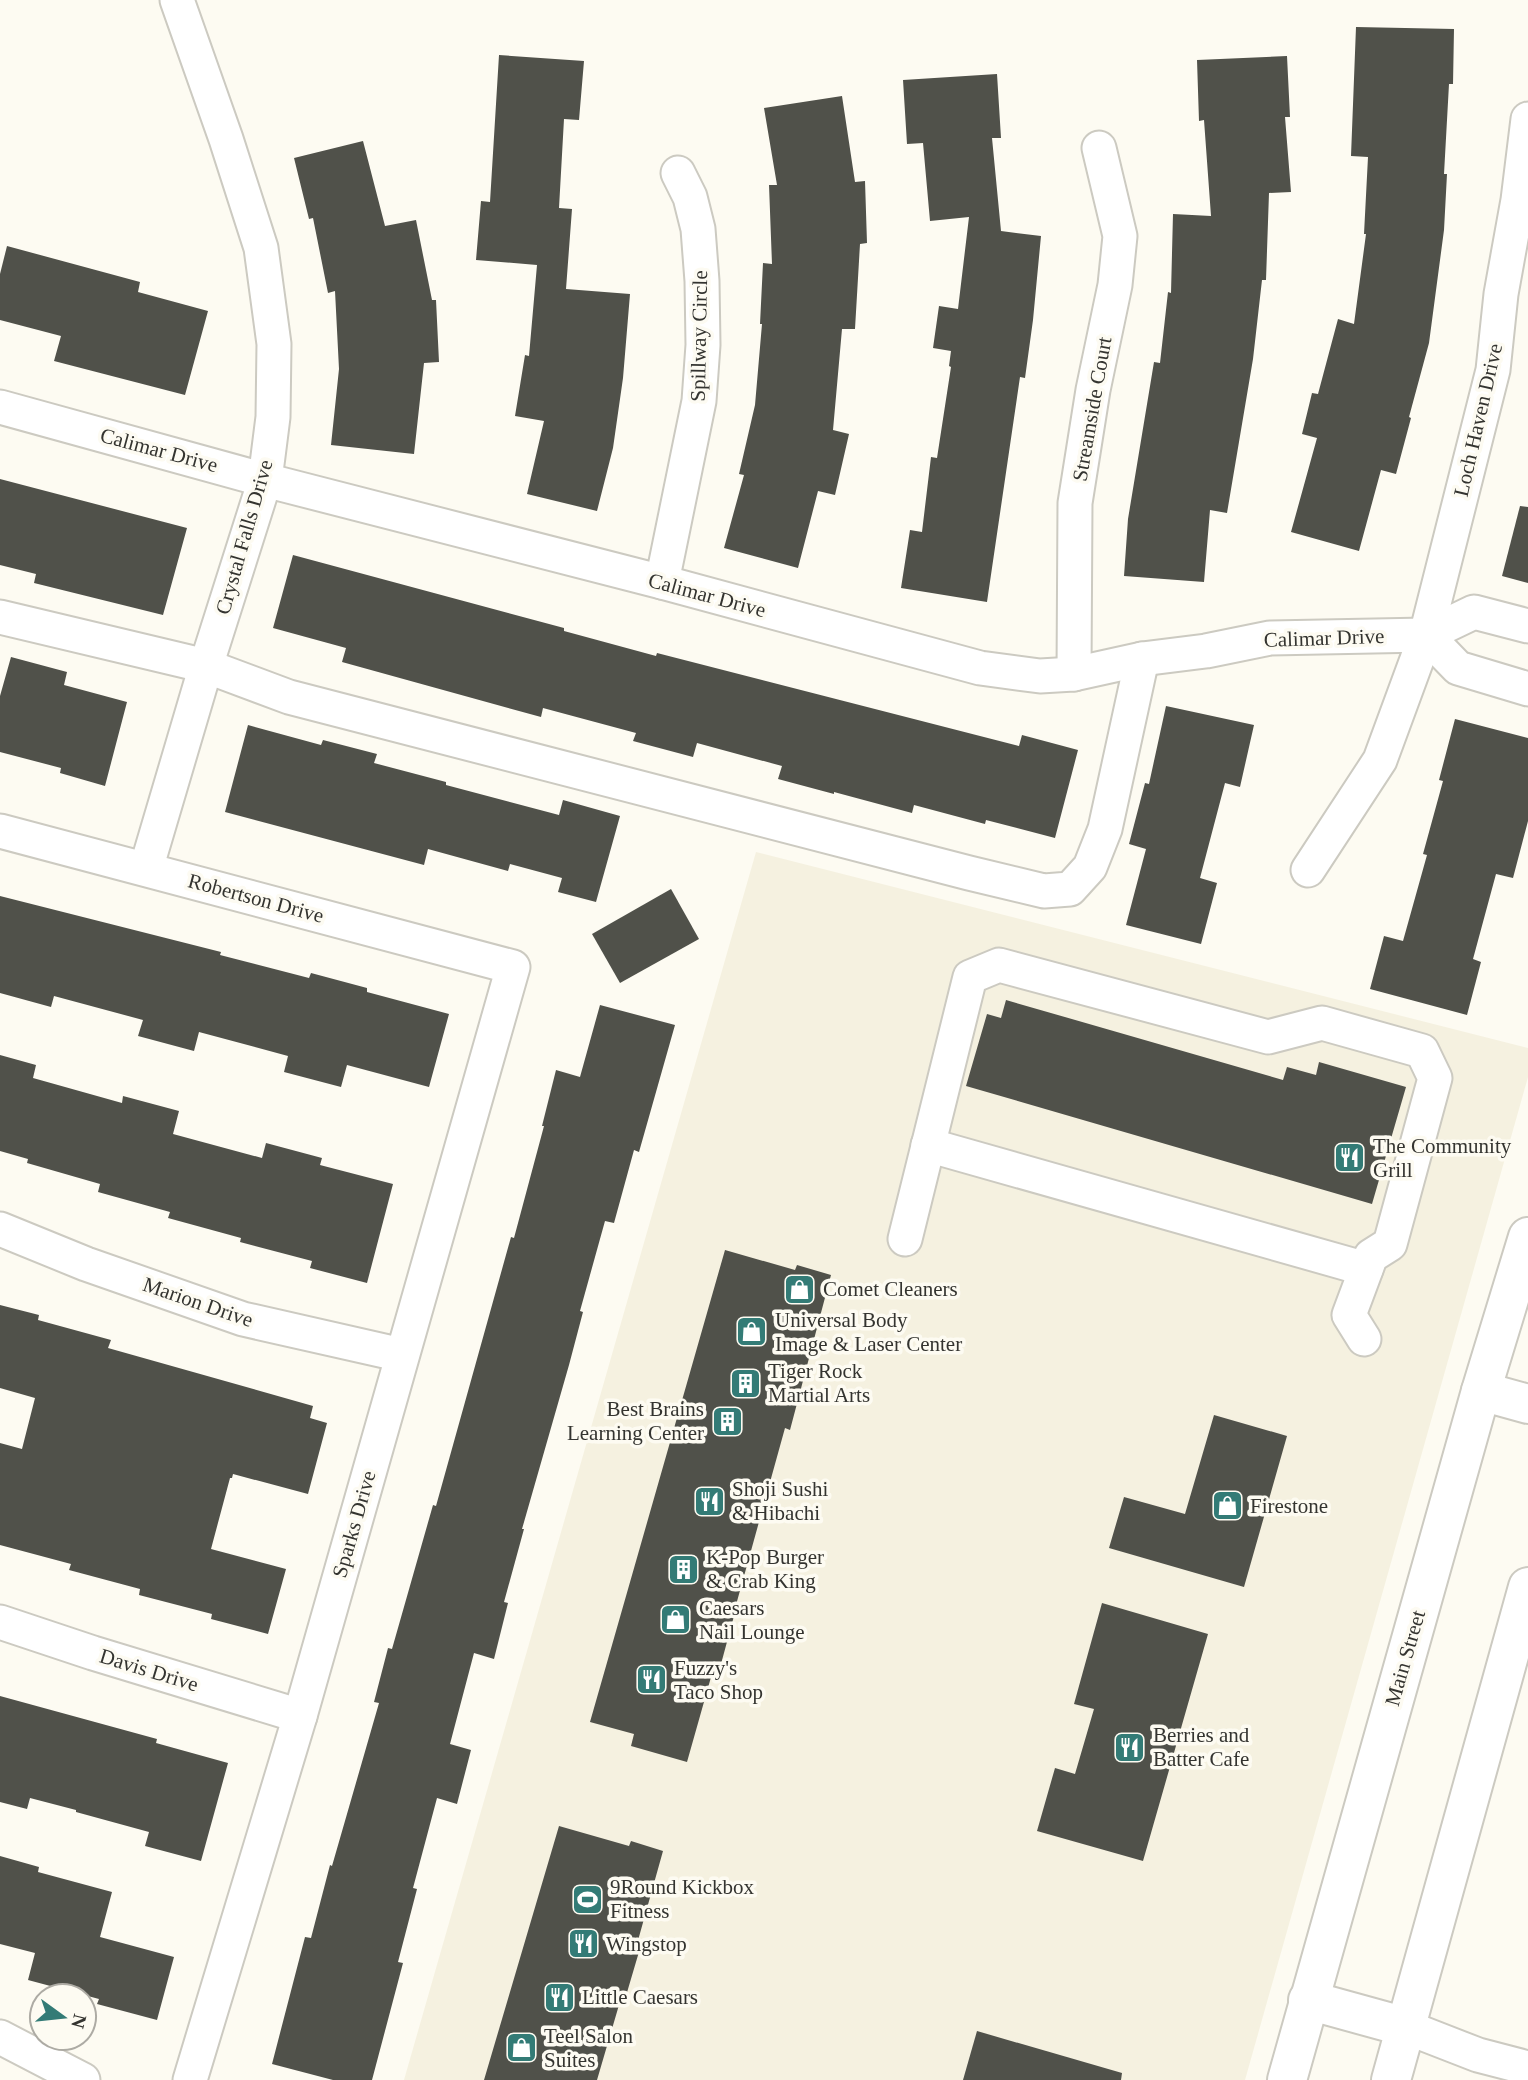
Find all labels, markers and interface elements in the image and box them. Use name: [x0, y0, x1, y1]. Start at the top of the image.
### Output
street label: Spillway Circle: [686, 270, 712, 402]
street label: Streamside Court: [1067, 335, 1117, 483]
street label: Loch Haven Drive: [1449, 341, 1507, 499]
street label: Calimar Drive: [98, 423, 220, 477]
street label: Crystal Falls Drive: [210, 457, 278, 617]
street label: Calimar Drive: [646, 568, 768, 622]
street label: Calimar Drive: [1263, 624, 1385, 652]
street label: Robertson Drive: [186, 868, 326, 928]
place label: The Community Grill: [1373, 1134, 1512, 1182]
restaurant icon: The Community Grill: [1333, 1141, 1367, 1175]
street label: Marion Drive: [140, 1272, 256, 1332]
shop icon: Comet Cleaners: [783, 1272, 817, 1306]
place label: Comet Cleaners: [823, 1277, 958, 1301]
place label: Universal Body Image & Laser Center: [775, 1308, 962, 1356]
shop icon: Universal Body Image & Laser Center: [735, 1315, 769, 1349]
place label: Tiger Rock Martial Arts: [768, 1359, 870, 1407]
building icon: Tiger Rock Martial Arts: [728, 1366, 762, 1400]
place label: Best Brains Learning Center: [567, 1397, 704, 1445]
building icon: Best Brains Learning Center: [710, 1404, 744, 1438]
street label: Sparks Drive: [327, 1468, 381, 1580]
place label: Shoji Sushi & Hibachi: [732, 1477, 828, 1525]
restaurant icon: Shoji Sushi & Hibachi: [692, 1484, 726, 1518]
shop icon: Firestone: [1210, 1489, 1244, 1523]
place label: Firestone: [1250, 1494, 1328, 1518]
place label: K-Pop Burger & Crab King: [706, 1545, 824, 1593]
building icon: K-Pop Burger & Crab King: [666, 1552, 700, 1586]
place label: Caesars Nail Lounge: [699, 1596, 805, 1644]
shop icon: Caesars Nail Lounge: [659, 1603, 693, 1637]
street label: Main Street: [1380, 1607, 1430, 1709]
street label: Davis Drive: [97, 1644, 201, 1696]
place label: Fuzzy's Taco Shop: [674, 1656, 763, 1704]
restaurant icon: Fuzzy's Taco Shop: [634, 1663, 668, 1697]
place label: Berries and Batter Cafe: [1153, 1723, 1250, 1771]
restaurant icon: Berries and Batter Cafe: [1113, 1730, 1147, 1764]
place label: 9Round Kickbox Fitness: [610, 1875, 755, 1923]
sports icon: 9Round Kickbox Fitness: [570, 1882, 604, 1916]
restaurant icon: Wingstop: [566, 1927, 600, 1961]
place label: Wingstop: [606, 1932, 687, 1956]
restaurant icon: Little Caesars: [542, 1980, 576, 2014]
north arrow: [28, 1982, 98, 2052]
place label: Little Caesars: [582, 1985, 698, 2009]
text: N: [67, 2012, 91, 2031]
place label: Teel Salon Suites: [544, 2024, 633, 2072]
shop icon: Teel Salon Suites: [504, 2031, 538, 2065]

